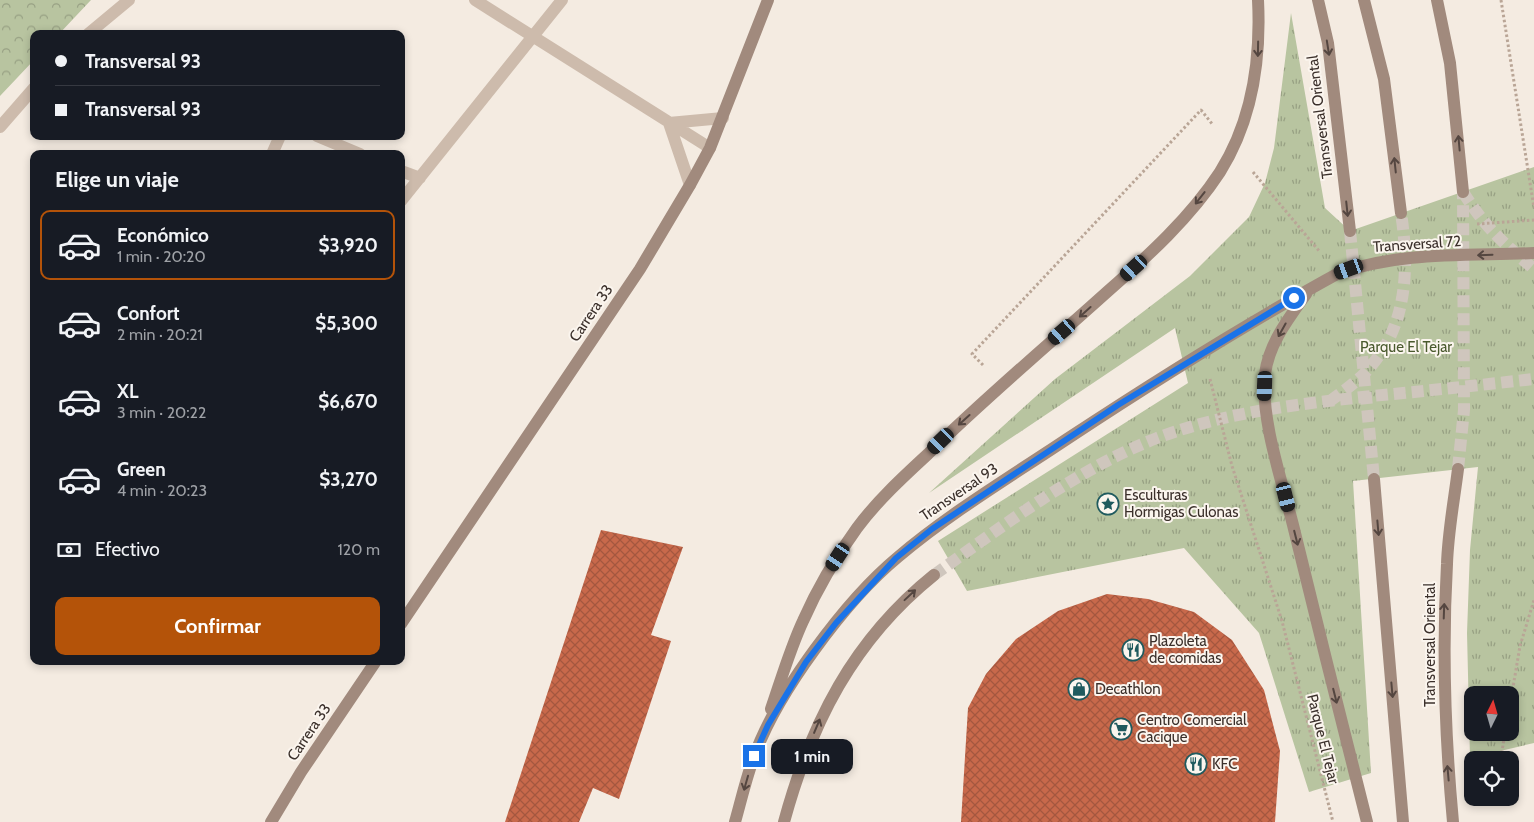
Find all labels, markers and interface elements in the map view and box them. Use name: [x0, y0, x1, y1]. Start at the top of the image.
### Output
one-way arrow: [1324, 39, 1334, 55]
one-way arrow: [1253, 40, 1263, 56]
text: Transversal 93: [85, 50, 201, 73]
street label: Transversal Oriental: [1303, 54, 1337, 180]
text: Transversal 93: [85, 98, 201, 121]
one-way arrow: [1455, 135, 1464, 151]
one-way arrow: [1390, 157, 1400, 173]
text: Elige un viaje: [55, 166, 179, 193]
one-way arrow: [1195, 191, 1206, 204]
one-way arrow: [1342, 201, 1352, 217]
icon: car: [57, 223, 102, 268]
text: Económico: [117, 224, 209, 247]
street label: Transversal 72: [1372, 232, 1462, 256]
text: $3,920: [318, 234, 378, 257]
text: 1 min · 20:20: [117, 247, 206, 266]
one-way arrow: [1478, 251, 1494, 260]
car: [1117, 252, 1150, 284]
car: [1332, 257, 1365, 281]
street label: Carrera 33: [565, 281, 617, 345]
route start: [1283, 287, 1305, 309]
icon: car: [57, 301, 102, 346]
text: Confort: [117, 302, 180, 325]
one-way arrow: [1079, 306, 1092, 317]
text: $5,300: [315, 312, 378, 335]
car: [1045, 316, 1078, 348]
one-way arrow: [1277, 322, 1286, 337]
text: 2 min · 20:21: [117, 325, 203, 344]
park label: Parque El Tejar: [1360, 338, 1452, 356]
car: [1256, 371, 1273, 401]
icon: car: [57, 379, 102, 424]
text: XL: [117, 380, 138, 403]
text: $6,670: [318, 390, 378, 413]
text: 3 min · 20:22: [117, 403, 206, 422]
one-way arrow: [957, 414, 970, 425]
car: [924, 425, 957, 457]
icon: car: [57, 457, 102, 502]
text: Green: [117, 458, 166, 481]
street label: Transversal 93: [917, 459, 1001, 525]
text: $3,270: [319, 468, 378, 491]
text: 4 min · 20:23: [117, 481, 207, 500]
car: [1275, 481, 1296, 513]
place label: Esculturas Hormigas Culonas: [1124, 486, 1238, 521]
place icon: Esculturas Hormigas Culonas: [1096, 492, 1120, 516]
one-way arrow: [1373, 519, 1383, 535]
one-way arrow: [1292, 529, 1301, 545]
icon: cash: [55, 536, 83, 564]
text: Efectivo: [95, 538, 160, 561]
text: 120 m: [338, 540, 380, 559]
car: [823, 540, 852, 574]
street label: Transversal Oriental: [1421, 582, 1439, 707]
one-way arrow: [904, 589, 917, 600]
button: Confirmar: [55, 597, 380, 655]
one-way arrow: [1440, 603, 1449, 619]
place label: Plazoleta de comidas: [1149, 632, 1221, 667]
restaurant icon: Plazoleta de comidas: [1121, 638, 1145, 662]
shop icon: Decathlon: [1067, 677, 1091, 701]
place label: Decathlon: [1095, 680, 1161, 698]
one-way arrow: [1387, 681, 1397, 697]
north arrow: [1464, 686, 1519, 741]
map controls: [1464, 686, 1519, 806]
one-way arrow: [1331, 687, 1341, 703]
street label: Parque El Tejar: [1303, 692, 1343, 786]
street label: Carrera 33: [283, 700, 335, 764]
place label: Centro Comercial Cacique: [1137, 711, 1247, 746]
supermarket icon: Centro Comercial Cacique: [1109, 717, 1133, 741]
one-way arrow: [812, 719, 822, 734]
callout: 1 min: [772, 738, 854, 774]
route end: [743, 745, 765, 767]
text: 1 min: [794, 747, 830, 766]
button: locate: [1464, 751, 1519, 806]
restaurant icon: KFC: [1184, 752, 1208, 776]
place label: KFC: [1212, 755, 1237, 773]
one-way arrow: [1444, 766, 1453, 782]
one-way arrow: [741, 775, 751, 791]

